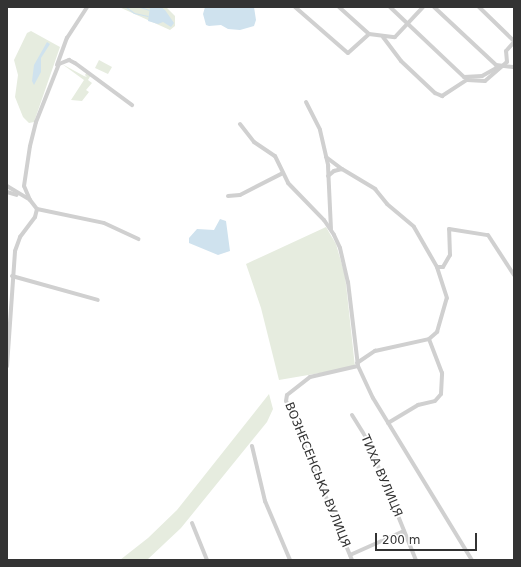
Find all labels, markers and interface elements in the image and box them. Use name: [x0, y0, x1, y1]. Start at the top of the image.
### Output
street label: ВОЗНЕСЕНСЬКА ВУЛИЦЯ: [281, 400, 353, 550]
street label: ТИХА ВУЛИЦЯ: [357, 433, 405, 519]
scale bar: [377, 525, 479, 551]
text: 200 m: [382, 533, 420, 547]

